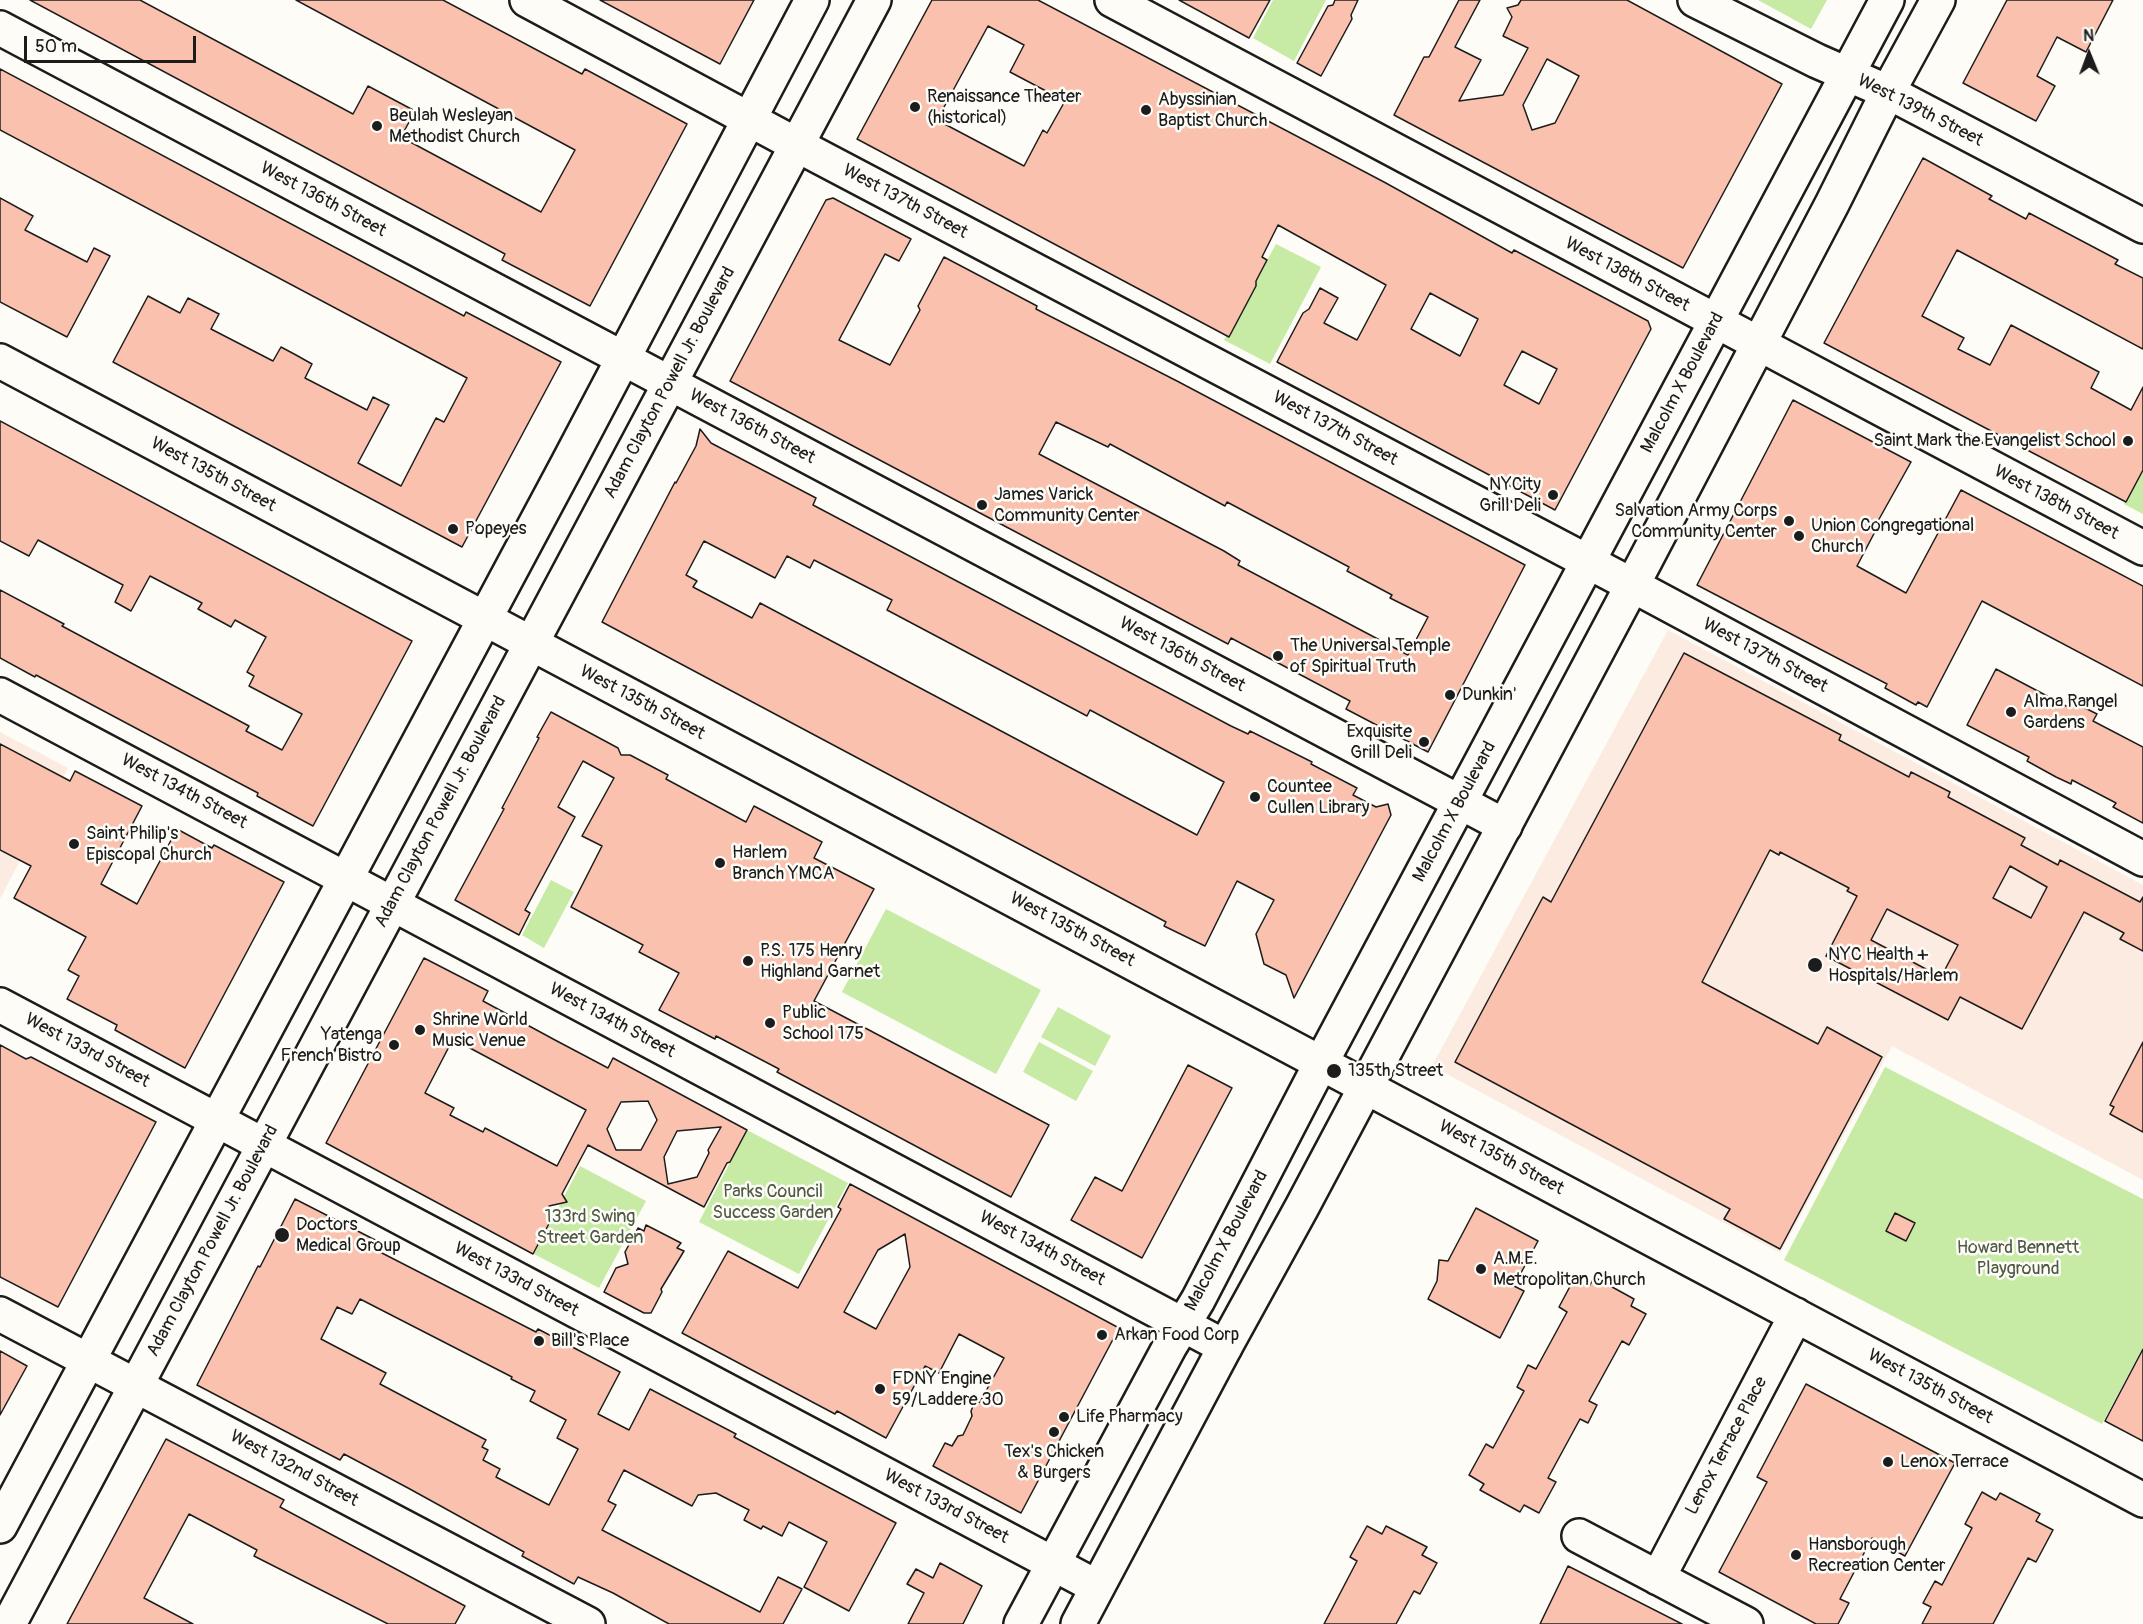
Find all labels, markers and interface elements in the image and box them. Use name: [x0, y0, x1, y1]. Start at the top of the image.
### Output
scale bar: [27, 24, 200, 62]
north arrow: [2059, 24, 2119, 84]
text: N: [2083, 26, 2094, 46]
text: 50 m: [35, 35, 77, 58]
street label: West 139th Street: [1854, 70, 1986, 152]
place label: Renaissance Theater (historical): [927, 86, 1081, 128]
place label: Abyssinian Baptist Church: [1158, 89, 1267, 132]
marker: Renaissance Theater (historical): [908, 100, 922, 114]
marker: Abyssinian Baptist Church: [1139, 103, 1153, 117]
place label: Beulah Wesleyan Methodist Church: [389, 105, 520, 148]
marker: Beulah Wesleyan Methodist Church: [370, 119, 384, 133]
street label: West 136th Street: [256, 158, 390, 242]
street label: West 137th Street: [839, 160, 971, 244]
street label: West 138th Street: [1561, 233, 1693, 317]
street label: Adam Clayton Powell Jr. Boulevard: [600, 263, 740, 503]
street label: Malcolm X Boulevard: [1637, 309, 1729, 457]
street label: West 136th Street: [685, 385, 819, 469]
street label: West 137th Street: [1269, 387, 1401, 471]
place label: Saint Mark the Evangelist School: [1874, 430, 2116, 452]
street label: West 135th Street: [147, 433, 279, 517]
marker: Saint Mark the Evangelist School: [2121, 434, 2135, 448]
street label: West 138th Street: [1990, 461, 2122, 545]
place label: NYCity Grill Deli: [1479, 474, 1541, 516]
place label: James Varick Community Center: [994, 484, 1140, 526]
marker: NYCity Grill Deli: [1546, 488, 1560, 502]
marker: James Varick Community Center: [975, 498, 989, 512]
place label: Salvation Army Corps Community Center: [1614, 500, 1777, 542]
marker: Salvation Army Corps Community Center: [1782, 514, 1796, 528]
place label: Union Congregational Church: [1811, 515, 1974, 558]
place label: Popeyes: [465, 518, 527, 540]
marker: Popeyes: [446, 522, 460, 536]
marker: Union Congregational Church: [1792, 529, 1806, 543]
street label: West 136th Street: [1115, 613, 1249, 697]
street label: West 137th Street: [1699, 614, 1831, 698]
place label: The Universal Temple of Spiritual Truth: [1290, 635, 1450, 678]
marker: The Universal Temple of Spiritual Truth: [1271, 649, 1285, 663]
street label: West 135th Street: [576, 661, 708, 745]
place label: Dunkin': [1462, 684, 1516, 706]
marker: Dunkin': [1443, 688, 1457, 702]
place label: Alma Rangel Gardens: [2023, 691, 2118, 734]
street label: Adam Clayton Powell Jr. Boulevard: [371, 692, 511, 932]
marker: Alma Rangel Gardens: [2004, 705, 2018, 719]
place label: Exquisite Grill Deli: [1346, 721, 1412, 764]
marker: Exquisite Grill Deli: [1417, 735, 1431, 749]
street label: Malcolm X Boulevard: [1409, 738, 1501, 886]
street label: West 134th Street: [117, 750, 251, 834]
place label: Countee Cullen Library: [1267, 776, 1369, 818]
marker: Countee Cullen Library: [1248, 790, 1262, 804]
place label: Saint Philip's Episcopal Church: [86, 823, 212, 866]
marker: Saint Philip's Episcopal Church: [67, 837, 81, 851]
place label: Harlem Branch YMCA: [732, 842, 834, 884]
marker: Harlem Branch YMCA: [713, 856, 727, 870]
street label: West 135th Street: [1006, 888, 1138, 972]
place label: P.S. 175 Henry Highland Garnet: [760, 940, 880, 982]
place label: NYC Health + Hospitals/Harlem: [1828, 944, 1958, 986]
marker: P.S. 175 Henry Highland Garnet: [741, 954, 755, 968]
marker: NYC Health + Hospitals/Harlem: [1806, 956, 1824, 974]
street label: West 134th Street: [545, 979, 679, 1063]
place label: Public School 175: [782, 1002, 864, 1044]
street label: West 133rd Street: [21, 1009, 153, 1093]
place label: Shrine World Music Venue: [432, 1009, 528, 1052]
marker: Public School 175: [763, 1016, 777, 1030]
marker: Shrine World Music Venue: [413, 1023, 427, 1037]
place label: Yatenga French Bistro: [280, 1024, 382, 1066]
marker: Yatenga French Bistro: [387, 1038, 401, 1052]
place label: 135th Street: [1348, 1060, 1443, 1082]
marker: 135th Street: [1325, 1062, 1343, 1080]
street label: West 135th Street: [1435, 1116, 1567, 1200]
street label: Adam Clayton Powell Jr. Boulevard: [143, 1121, 283, 1361]
street label: Malcolm X Boulevard: [1181, 1167, 1273, 1315]
park label: Parks Council Success Garden: [713, 1181, 833, 1224]
park label: 133rd Swing Street Garden: [537, 1206, 643, 1248]
street label: West 134th Street: [975, 1207, 1109, 1291]
place label: Doctors Medical Group: [296, 1214, 401, 1256]
marker: Doctors Medical Group: [273, 1226, 291, 1244]
park label: Howard Bennett Playground: [1957, 1237, 2079, 1280]
street label: West 133rd Street: [450, 1238, 582, 1322]
place label: A.M.E. Metropolitan Church: [1493, 1248, 1645, 1290]
marker: A.M.E. Metropolitan Church: [1474, 1262, 1488, 1276]
place label: Arkan Food Corp: [1114, 1324, 1239, 1346]
marker: Arkan Food Corp: [1095, 1328, 1109, 1342]
place label: Bill's Place: [551, 1330, 629, 1352]
marker: Bill's Place: [532, 1334, 546, 1348]
street label: West 135th Street: [1864, 1345, 1996, 1429]
place label: FDNY Engine 59/Laddere 30: [892, 1368, 1004, 1410]
street label: Lenox Terrace Place: [1682, 1373, 1772, 1519]
marker: FDNY Engine 59/Laddere 30: [873, 1382, 887, 1396]
place label: Life Pharmacy: [1076, 1406, 1183, 1428]
marker: Life Pharmacy: [1057, 1410, 1071, 1424]
marker: Tex's Chicken & Burgers: [1047, 1425, 1061, 1439]
street label: West 132nd Street: [226, 1426, 362, 1512]
place label: Tex's Chicken & Burgers: [1004, 1441, 1104, 1484]
place label: Lenox Terrace: [1900, 1451, 2009, 1473]
marker: Lenox Terrace: [1881, 1455, 1895, 1469]
street label: West 133rd Street: [880, 1465, 1012, 1549]
place label: Hansborough Recreation Center: [1808, 1534, 1945, 1576]
marker: Hansborough Recreation Center: [1789, 1548, 1803, 1562]

